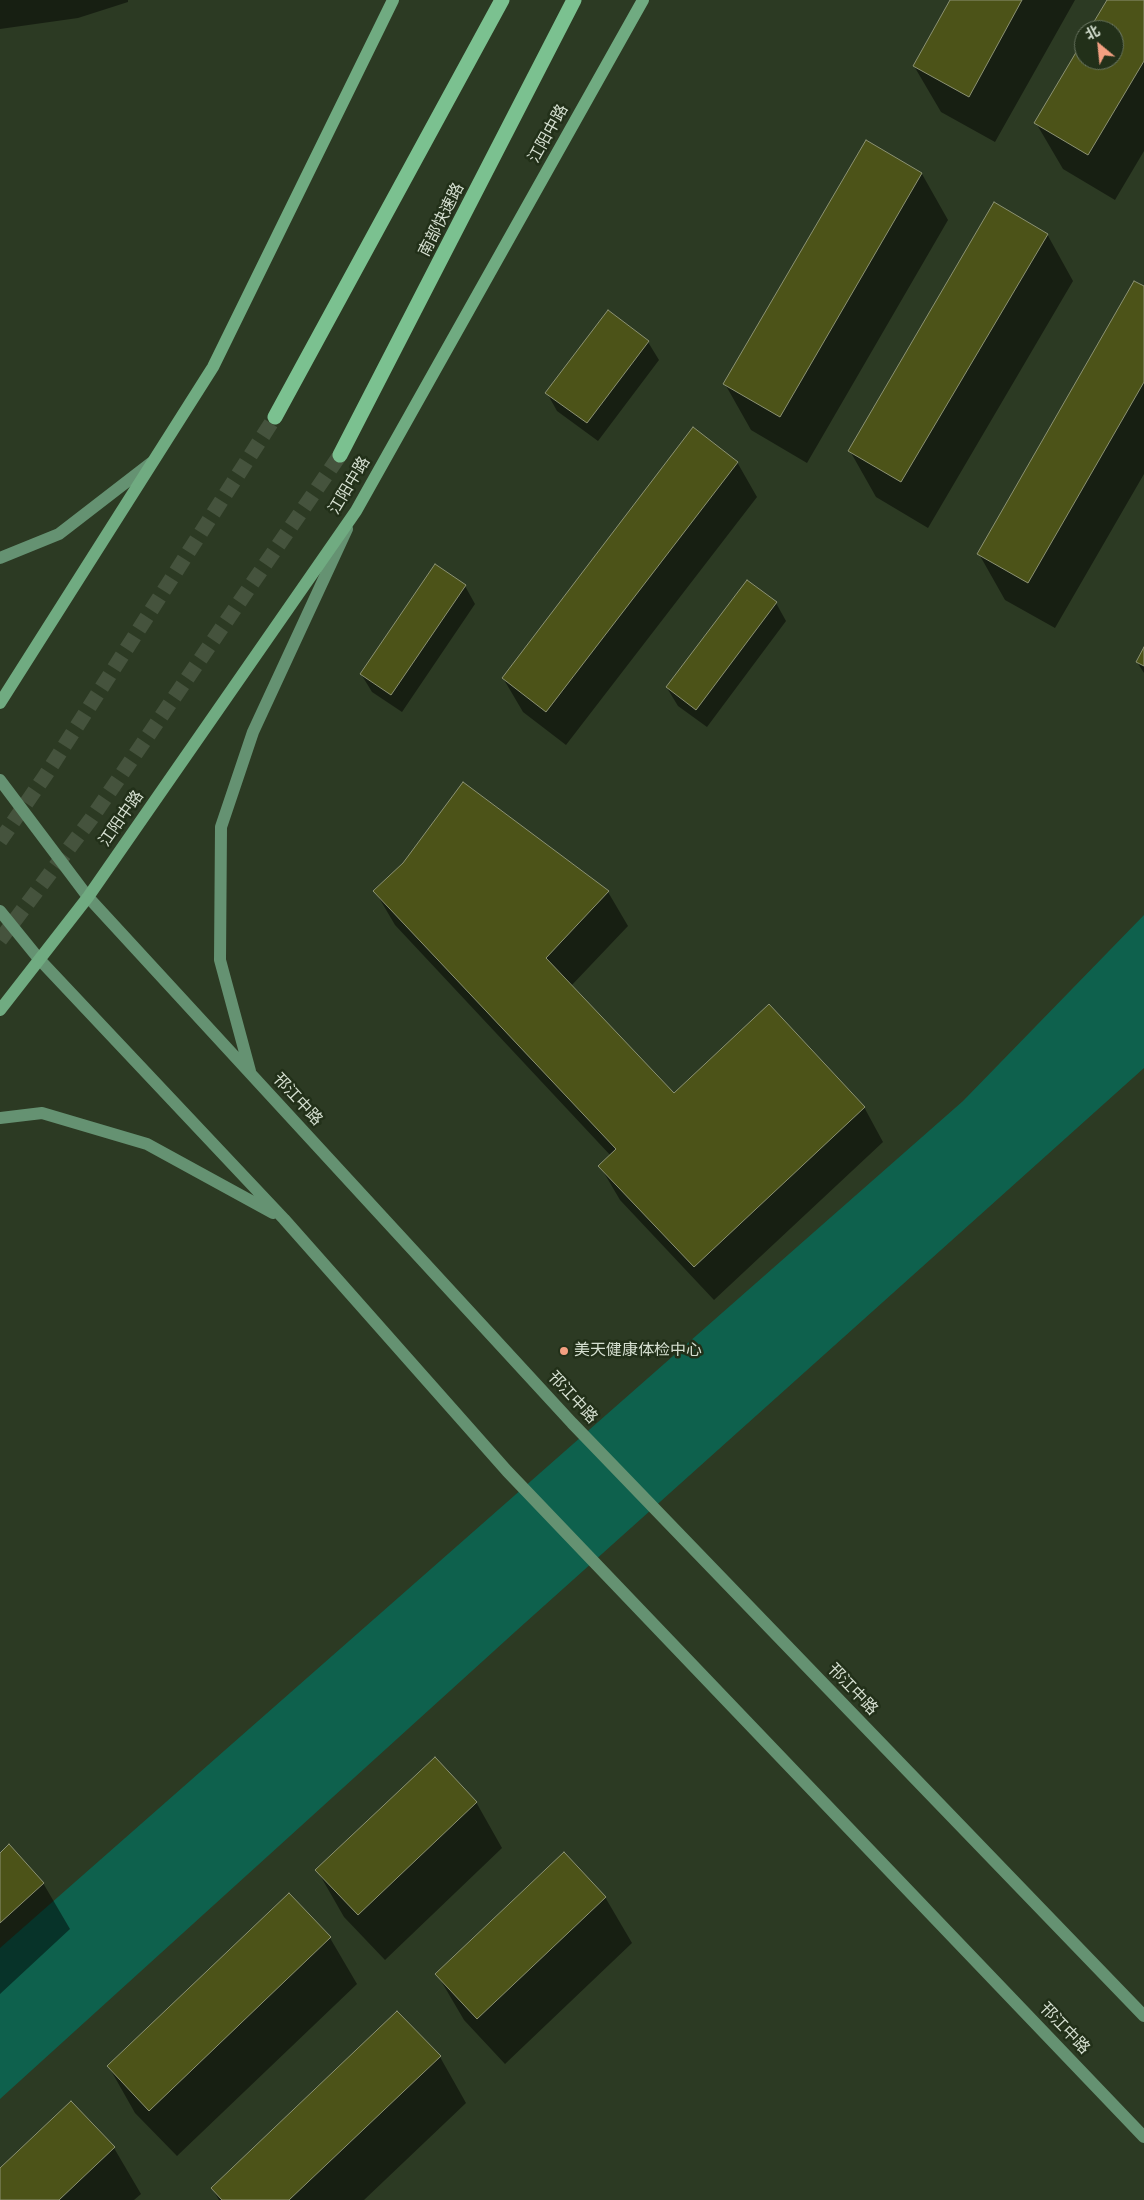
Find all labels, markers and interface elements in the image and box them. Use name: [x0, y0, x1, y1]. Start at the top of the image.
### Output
north arrow: [1074, 20, 1124, 70]
text: 北: [1082, 21, 1103, 45]
street label: 江阳中路: [525, 101, 573, 167]
street label: 南部快速路: [415, 180, 469, 260]
street label: 江阳中路: [325, 454, 375, 518]
street label: 江阳中路: [96, 787, 148, 851]
street label: 邗江中路: [268, 1070, 326, 1130]
place label: 美天健康体检中心: [574, 1341, 702, 1361]
marker: 美天健康体检中心: [558, 1345, 570, 1357]
street label: 邗江中路: [543, 1368, 601, 1428]
street label: 邗江中路: [823, 1660, 881, 1720]
street label: 邗江中路: [1035, 1999, 1093, 2059]

